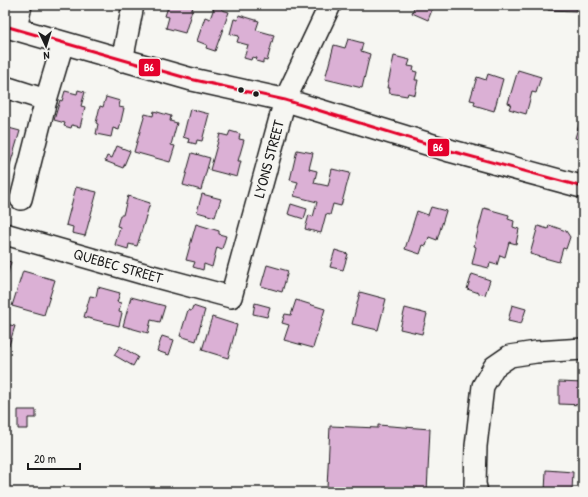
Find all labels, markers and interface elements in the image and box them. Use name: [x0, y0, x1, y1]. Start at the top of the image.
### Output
north arrow: [26, 26, 66, 66]
text: N: [43, 49, 50, 63]
line badge: B6: [138, 58, 161, 77]
text: B6: [144, 60, 155, 74]
unlabelled marker: [236, 85, 246, 95]
unlabelled marker: [251, 89, 261, 99]
street label: LYONS STREET: [248, 117, 289, 200]
line badge: B6: [427, 138, 450, 157]
text: B6: [433, 140, 444, 154]
street label: QUEBEC STREET: [71, 243, 166, 289]
scale bar: [28, 445, 80, 471]
text: 20 m: [34, 450, 56, 467]

